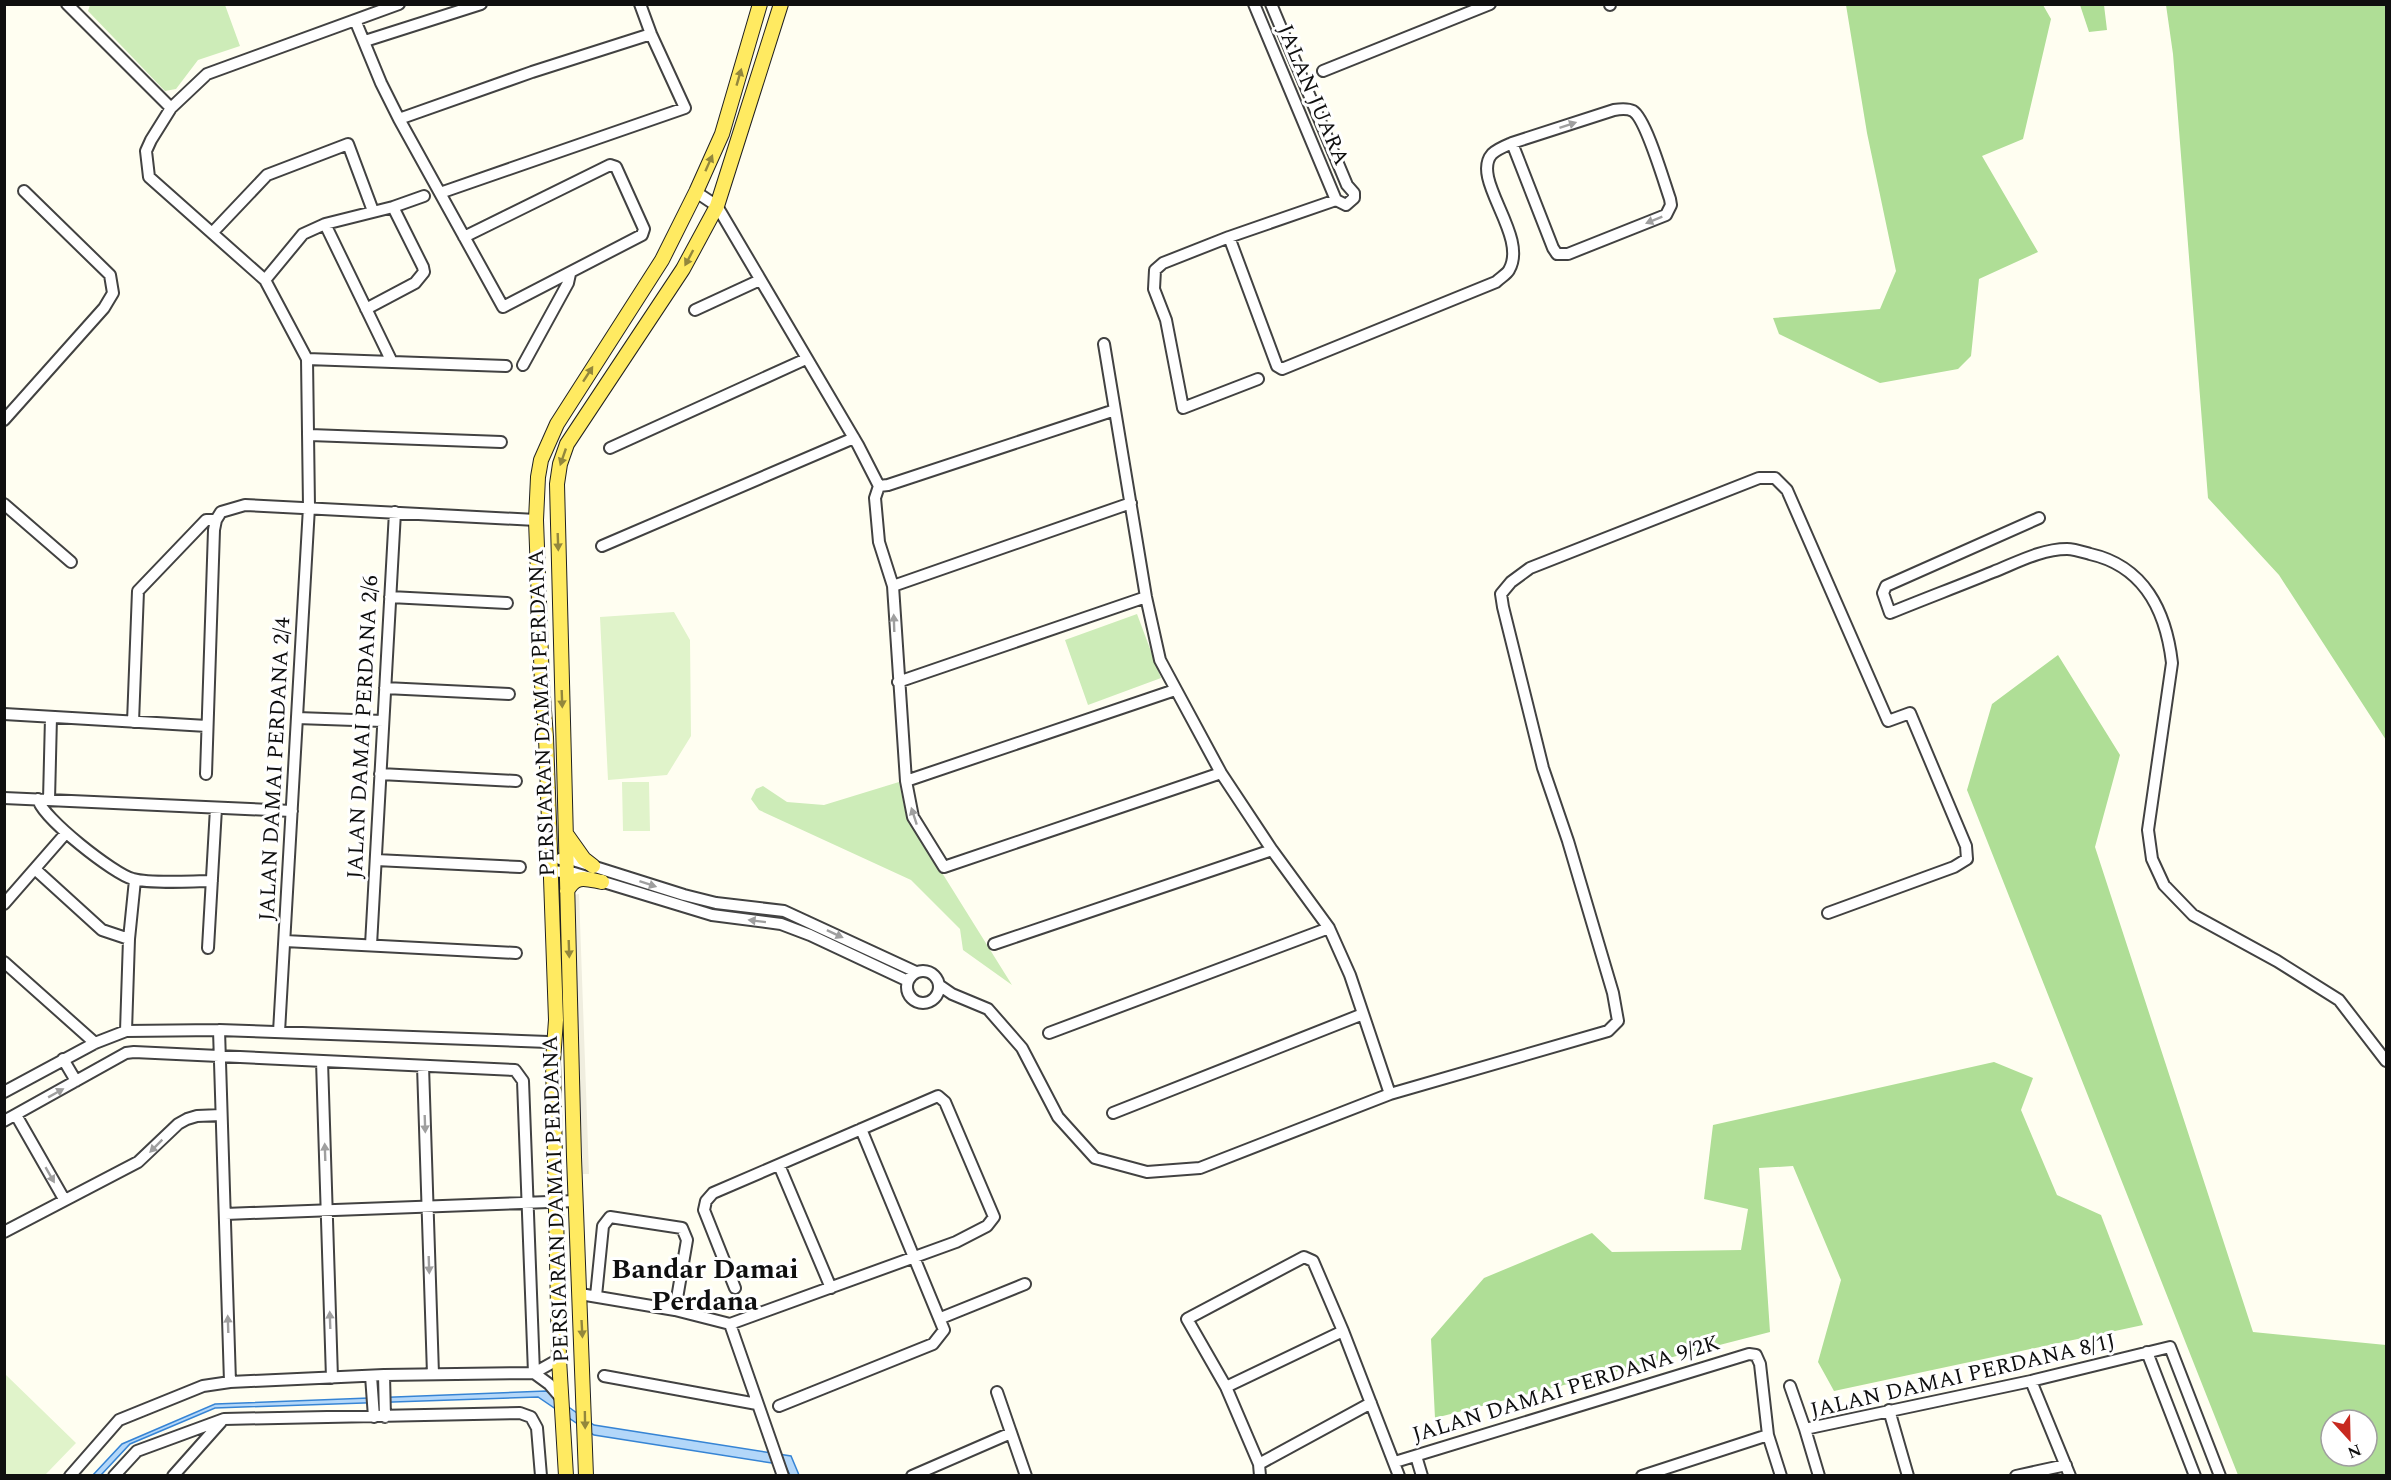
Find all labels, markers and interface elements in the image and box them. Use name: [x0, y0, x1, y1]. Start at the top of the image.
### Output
street label: JALAN JUARA: [1268, 19, 1358, 171]
one-way arrow: [735, 68, 744, 86]
one-way arrow: [1559, 120, 1577, 129]
one-way arrow: [704, 153, 714, 171]
one-way arrow: [1645, 216, 1663, 225]
one-way arrow: [684, 249, 694, 266]
one-way arrow: [582, 367, 594, 383]
one-way arrow: [557, 448, 567, 466]
one-way arrow: [553, 533, 563, 552]
street label: PERSIARAN DAMAI PERDANA: [520, 549, 564, 877]
street label: JALAN DAMAI PERDANA 2/6: [339, 574, 387, 880]
one-way arrow: [889, 614, 899, 633]
street label: JALAN DAMAI PERDANA 2/4: [251, 616, 299, 922]
one-way arrow: [558, 689, 567, 708]
one-way arrow: [909, 807, 919, 825]
one-way arrow: [639, 880, 657, 889]
one-way arrow: [747, 916, 766, 925]
one-way arrow: [826, 930, 843, 939]
one-way arrow: [564, 940, 574, 959]
street label: PERSIARAN DAMAI PERDANA: [534, 1035, 578, 1363]
one-way arrow: [47, 1088, 64, 1098]
one-way arrow: [420, 1115, 429, 1134]
one-way arrow: [150, 1139, 164, 1153]
one-way arrow: [320, 1142, 329, 1161]
one-way arrow: [45, 1167, 56, 1183]
district label: Bandar Damai Perdana: [611, 1248, 799, 1323]
one-way arrow: [425, 1255, 434, 1274]
one-way arrow: [325, 1310, 335, 1329]
one-way arrow: [223, 1314, 233, 1333]
one-way arrow: [578, 1319, 587, 1338]
street label: JALAN DAMAI PERDANA 8/1J: [1807, 1325, 2119, 1427]
street label: JALAN DAMAI PERDANA 9/2K: [1408, 1326, 1724, 1452]
north arrow: [2319, 1408, 2379, 1468]
one-way arrow: [580, 1411, 590, 1430]
text: N: [2344, 1437, 2365, 1465]

